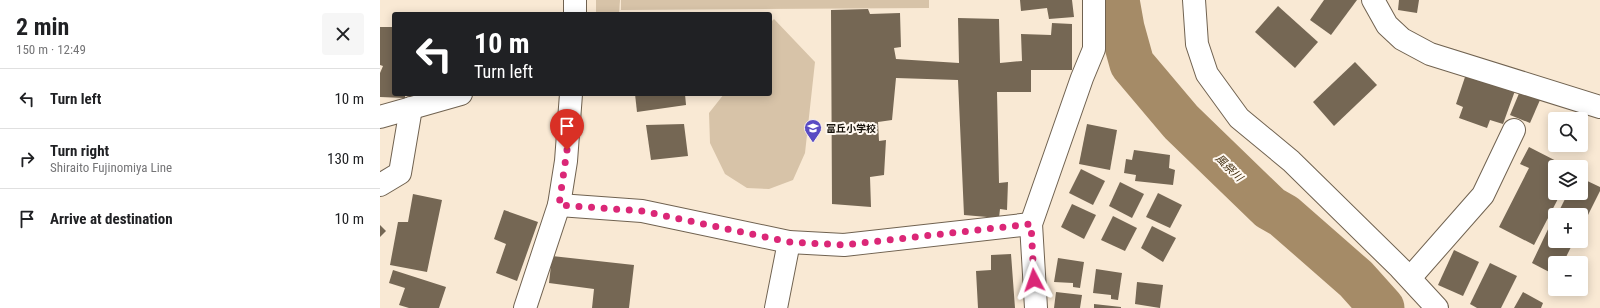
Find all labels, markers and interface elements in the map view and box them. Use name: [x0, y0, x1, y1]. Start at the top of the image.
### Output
text: 2 min: [16, 13, 69, 41]
button: close: [322, 13, 364, 55]
text: 10 m: [474, 27, 530, 60]
icon: left: [408, 28, 460, 80]
text: 150 m · 12:49: [16, 42, 86, 57]
text: Turn left: [474, 61, 533, 82]
icon: left: [16, 88, 38, 110]
text: Turn left: [50, 90, 101, 108]
text: 10 m: [334, 90, 364, 108]
pin: [550, 109, 584, 150]
map controls: [1548, 112, 1588, 296]
button: search: [1548, 112, 1588, 152]
icon: arrive: [556, 115, 578, 137]
school or university icon: 富丘小学校: [803, 118, 823, 143]
place label: 富丘小学校: [826, 123, 876, 134]
text: Turn right: [50, 142, 109, 160]
icon: right: [16, 148, 38, 170]
text: 130 m: [327, 150, 364, 168]
water label: 風祭川: [1213, 152, 1246, 185]
text: Shiraito Fujinomiya Line: [50, 160, 172, 175]
button: layers: [1548, 160, 1588, 200]
icon: arrive: [16, 208, 38, 230]
button: +: [1548, 208, 1588, 248]
text: Arrive at destination: [50, 210, 173, 228]
text: 10 m: [334, 210, 364, 228]
button: −: [1548, 256, 1588, 296]
position arrow: [1013, 259, 1055, 301]

